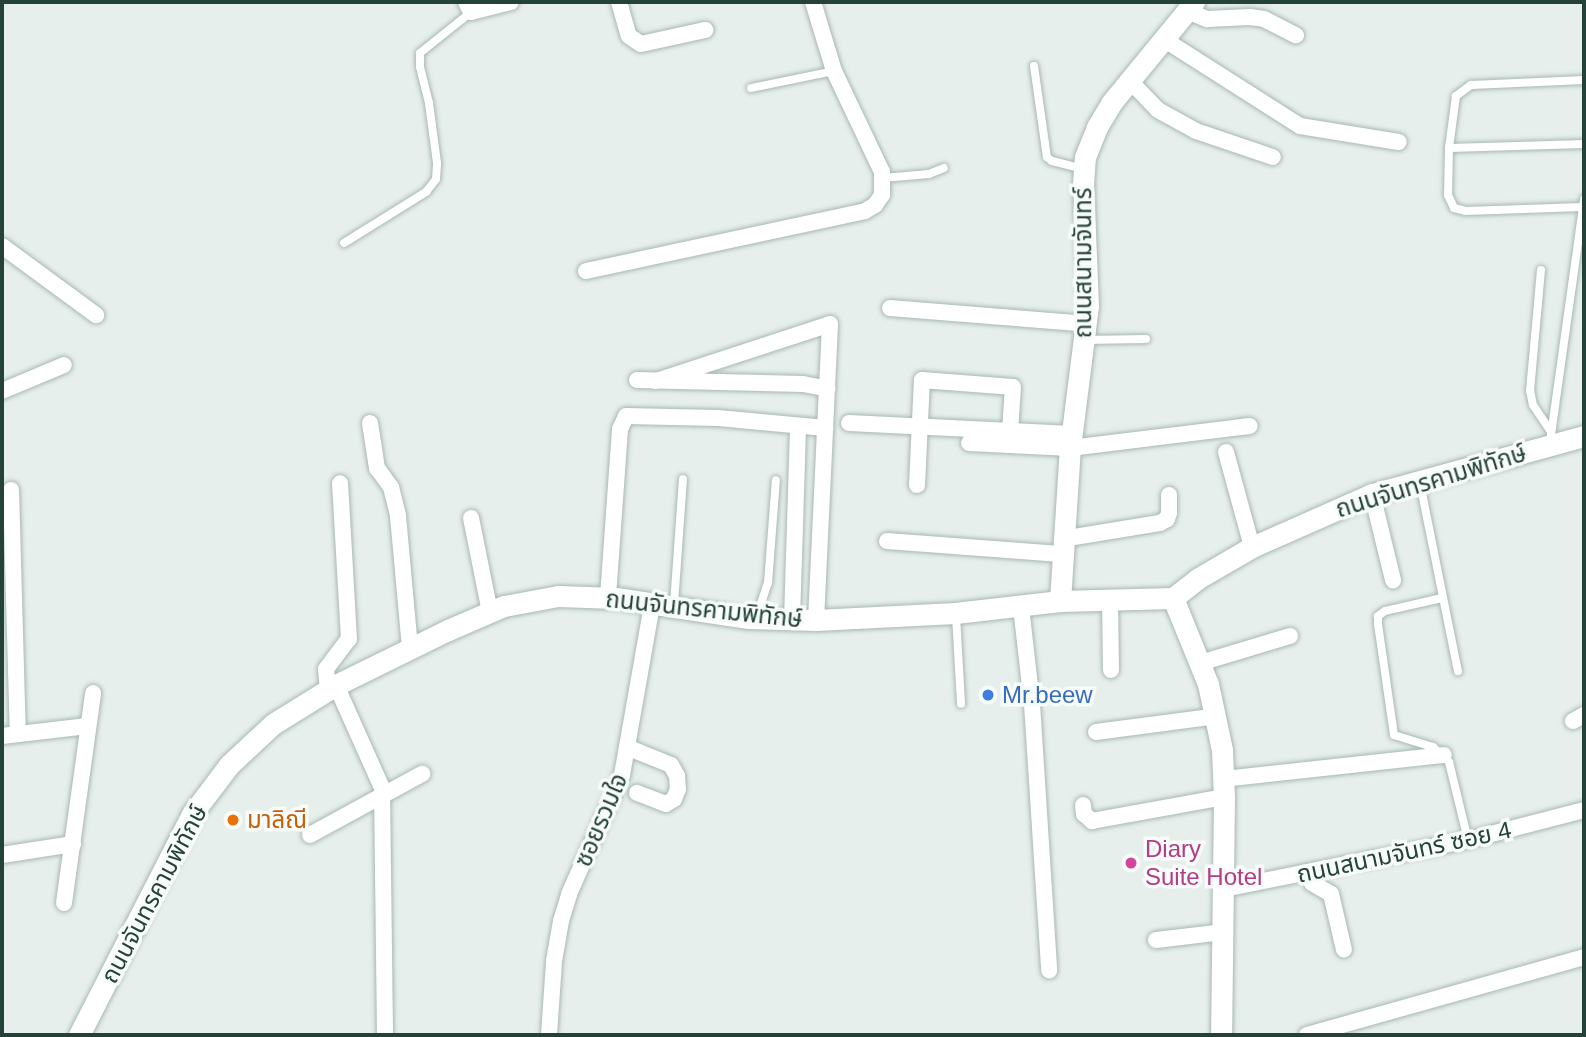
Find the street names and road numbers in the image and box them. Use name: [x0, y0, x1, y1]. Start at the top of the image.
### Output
street label: ถนนสนามจันทร์: [1069, 188, 1097, 338]
street label: ถนนจันทรคามพิทักษ์: [1332, 438, 1530, 524]
street label: ถนนจันทรคามพิทักษ์: [604, 584, 804, 634]
street label: ซอยรวมใจ: [568, 769, 634, 871]
street label: ถนนจันทรคามพิทักษ์: [95, 800, 213, 988]
street label: ถนนสนามจันทร์ ซอย 4: [1294, 815, 1514, 889]

